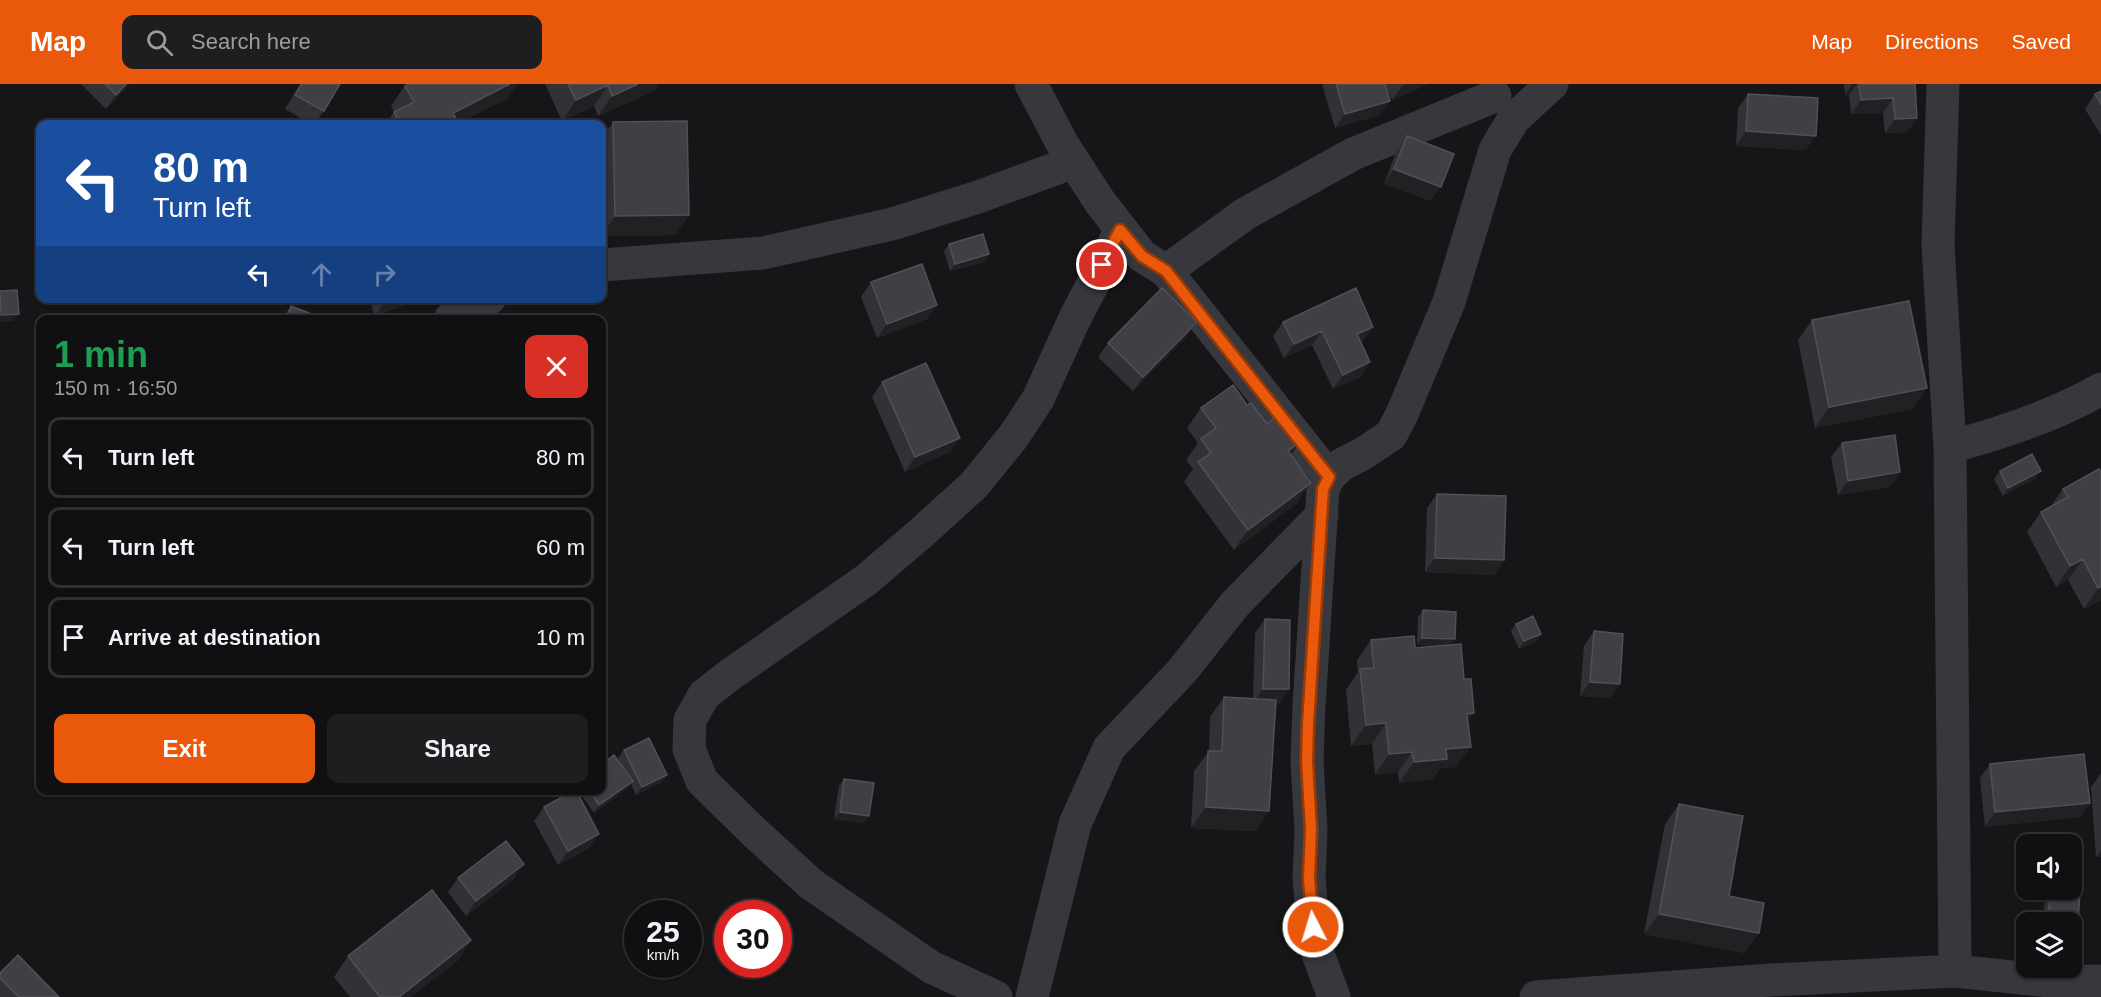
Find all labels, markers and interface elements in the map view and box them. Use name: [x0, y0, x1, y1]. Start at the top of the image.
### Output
search box: [122, 15, 542, 69]
text: Map: [30, 26, 86, 57]
icon: search: [143, 26, 176, 59]
text: Search here: [191, 29, 311, 54]
text: Map: [1811, 30, 1852, 53]
text: Directions: [1885, 30, 1978, 53]
text: Saved: [2011, 30, 2071, 53]
icon: left: [54, 144, 132, 222]
text: 80 m: [153, 144, 249, 191]
text: Turn left: [153, 193, 251, 223]
pin: [1076, 239, 1127, 290]
icon: arrive: [1085, 248, 1118, 281]
icon: left: [242, 258, 275, 291]
icon: ahead: [305, 258, 338, 291]
icon: right: [368, 258, 401, 291]
text: 1 min: [54, 334, 148, 375]
button: close: [525, 335, 588, 398]
text: 150 m · 16:50: [54, 377, 177, 399]
icon: left: [57, 441, 90, 474]
text: Turn left: [108, 445, 194, 470]
text: 80 m: [536, 445, 585, 470]
icon: left: [57, 531, 90, 564]
text: Turn left: [108, 535, 194, 560]
text: 60 m: [536, 535, 585, 560]
icon: arrive: [57, 621, 90, 654]
text: Arrive at destination: [108, 625, 321, 650]
text: 10 m: [536, 625, 585, 650]
button: Exit: [54, 714, 315, 783]
button: Share: [327, 714, 588, 783]
map controls: [2016, 834, 2082, 978]
button: sound: [2016, 834, 2082, 900]
position arrow: [1281, 895, 1345, 959]
speed limit sign: 30: [714, 900, 792, 978]
button: layers: [2016, 912, 2082, 978]
text: 25: [646, 915, 680, 948]
text: km/h: [647, 946, 679, 963]

